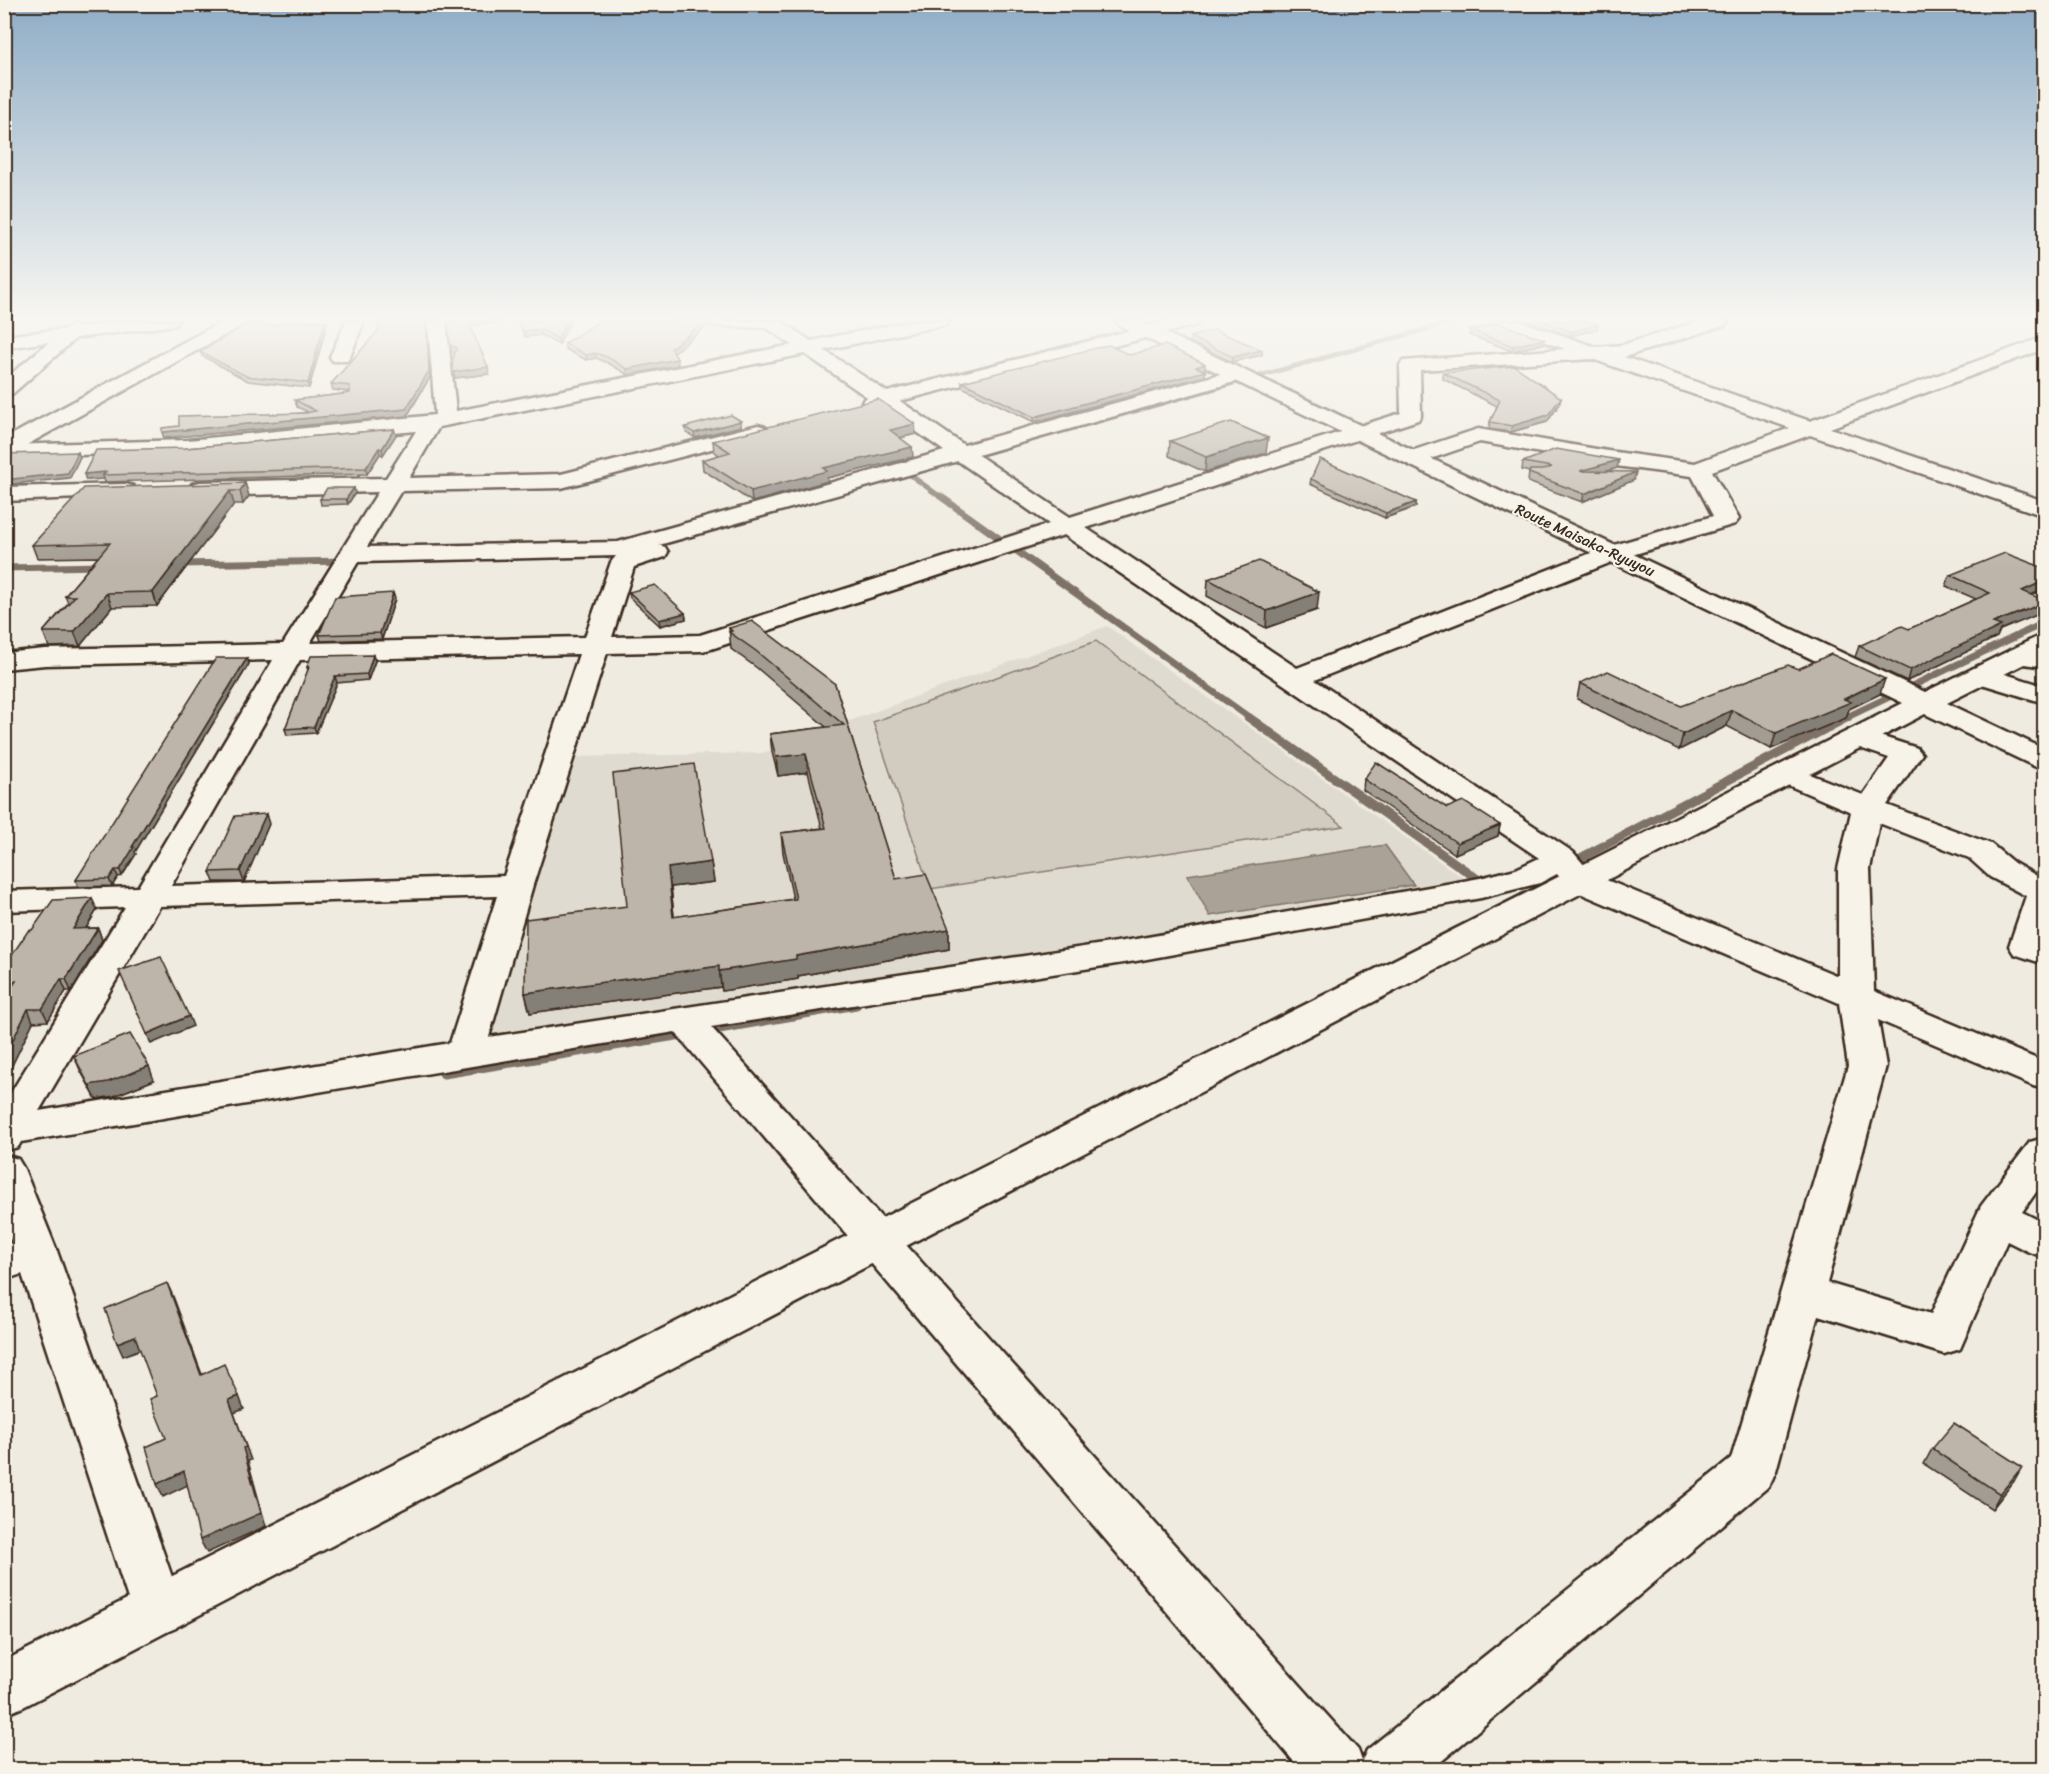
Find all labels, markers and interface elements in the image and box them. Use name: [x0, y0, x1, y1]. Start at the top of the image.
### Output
street label: Route Maisaka-Ryuyou: [1511, 496, 1659, 584]

